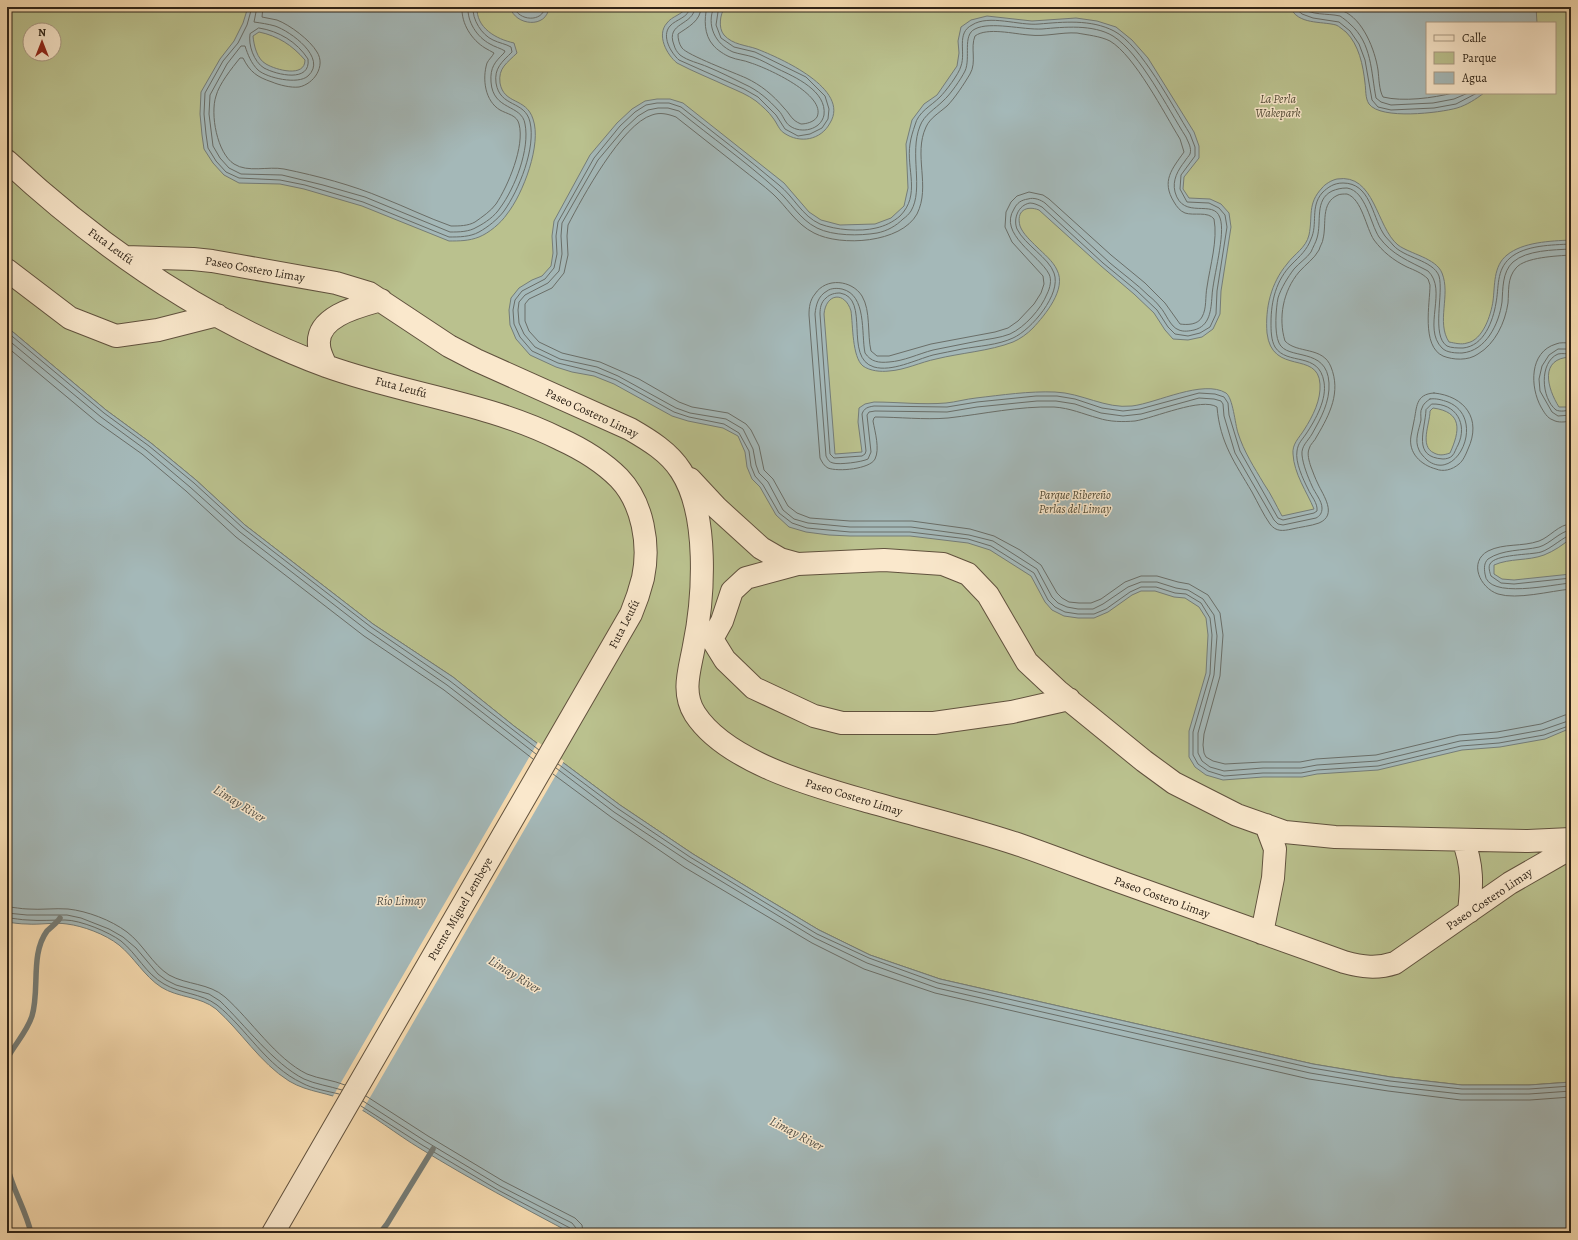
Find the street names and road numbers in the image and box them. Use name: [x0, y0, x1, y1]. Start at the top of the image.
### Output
street label: Futa Leufú: [85, 224, 138, 268]
street label: Paseo Costero Limay: [204, 252, 307, 286]
street label: Futa Leufú: [373, 372, 429, 402]
street label: Paseo Costero Limay: [543, 384, 642, 442]
street label: Futa Leufú: [605, 596, 643, 651]
street label: Paseo Costero Limay: [803, 775, 905, 820]
street label: Puente Miguel Lembeye: [424, 854, 496, 964]
street label: Paseo Costero Limay: [1443, 864, 1536, 934]
street label: Paseo Costero Limay: [1112, 872, 1213, 922]

